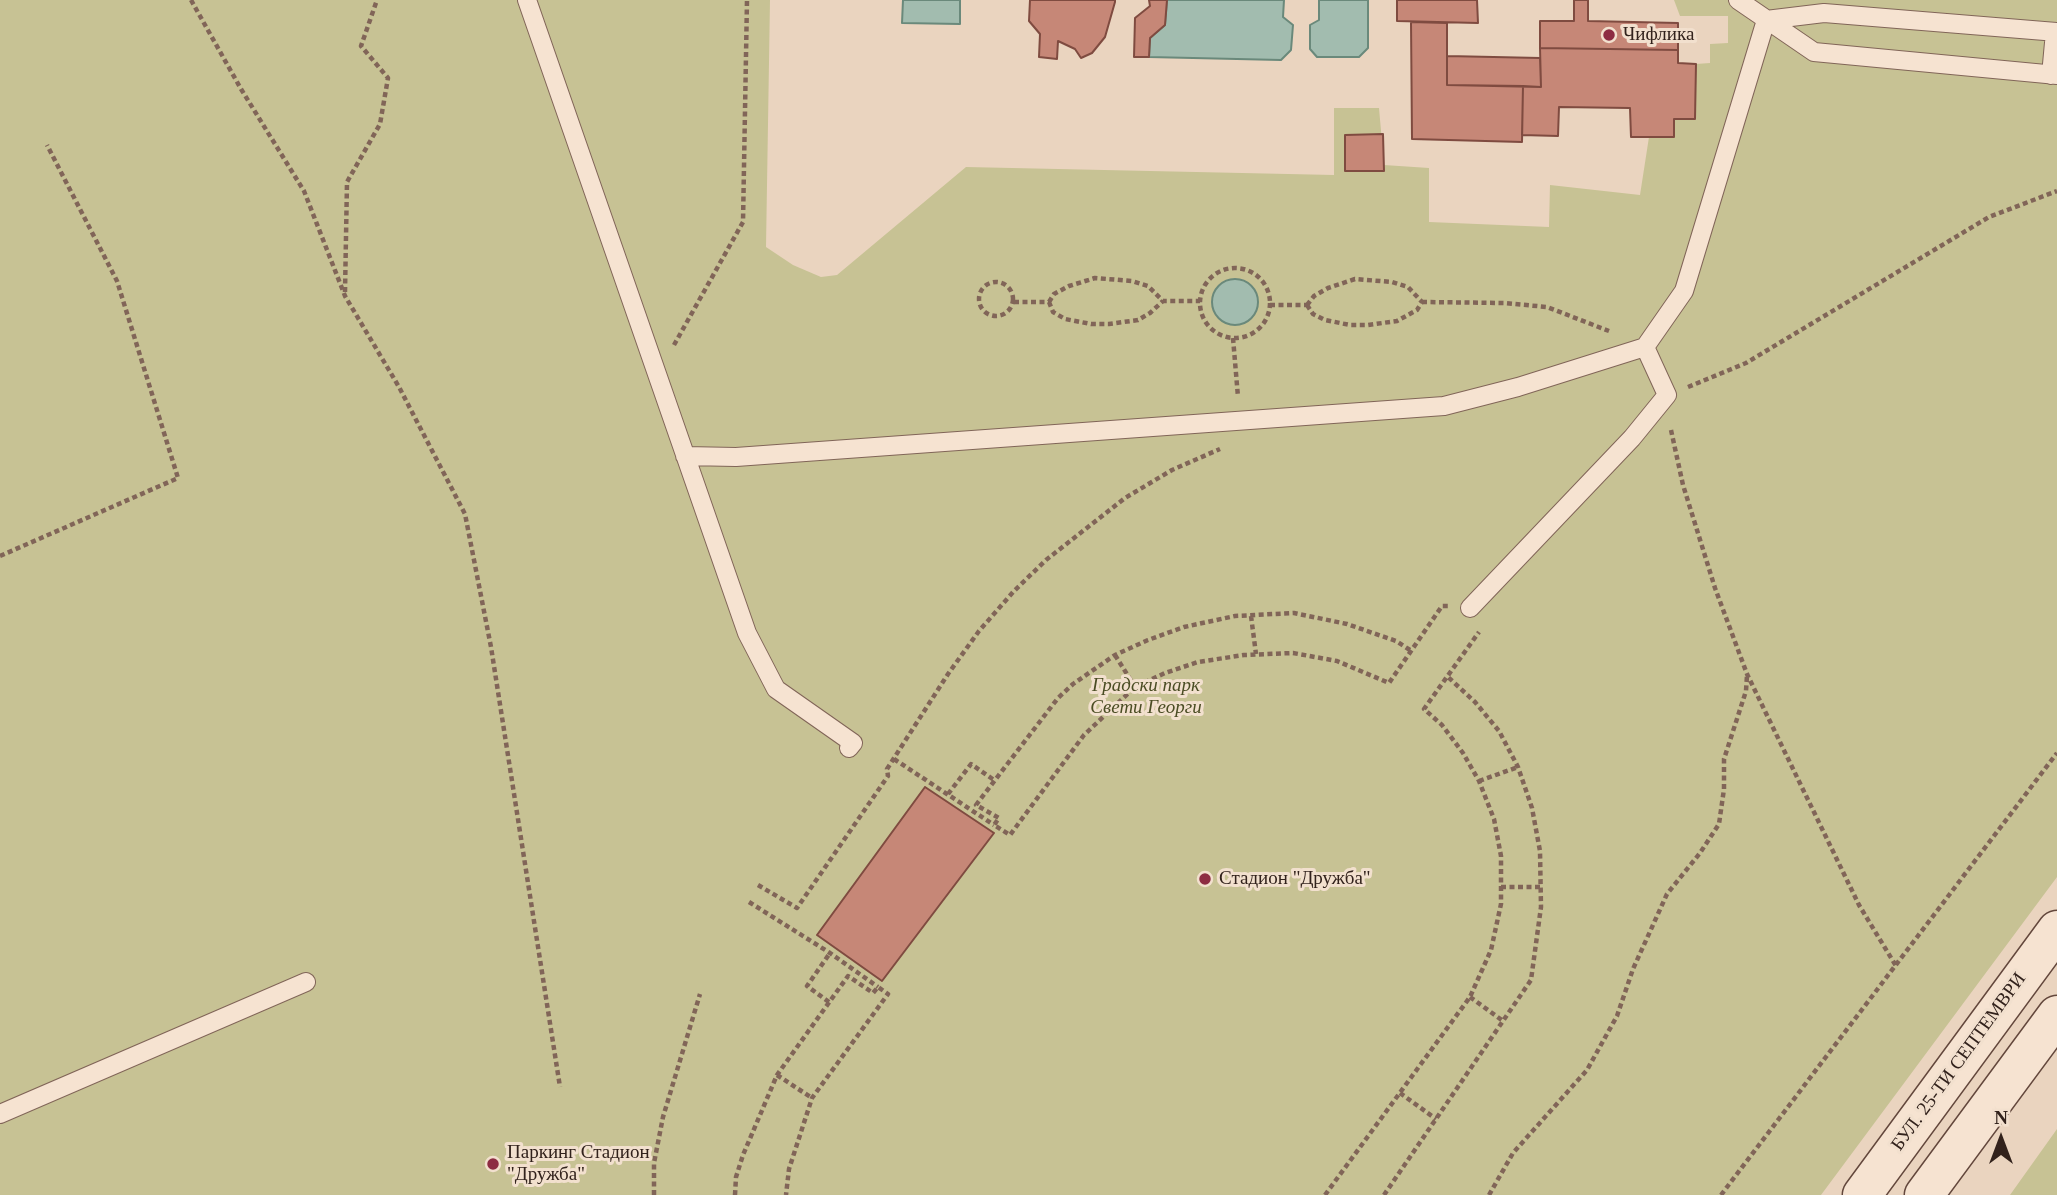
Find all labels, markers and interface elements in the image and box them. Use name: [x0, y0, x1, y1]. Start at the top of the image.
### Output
place label: Чифлика: [1623, 24, 1694, 46]
marker: Чифлика: [1601, 27, 1617, 43]
park label: Градски парк Свети Георги: [1090, 675, 1202, 719]
place label: Стадион "Дружба": [1219, 868, 1371, 890]
marker: Стадион "Дружба": [1197, 871, 1213, 887]
street label: БУЛ. 25-ТИ СЕПТЕМВРИ: [1887, 969, 2031, 1155]
north arrow: [1966, 1104, 2036, 1174]
text: N: [1994, 1107, 2008, 1128]
place label: Паркинг Стадион "Дружба": [507, 1142, 650, 1186]
marker: Паркинг Стадион "Дружба": [485, 1156, 501, 1172]

